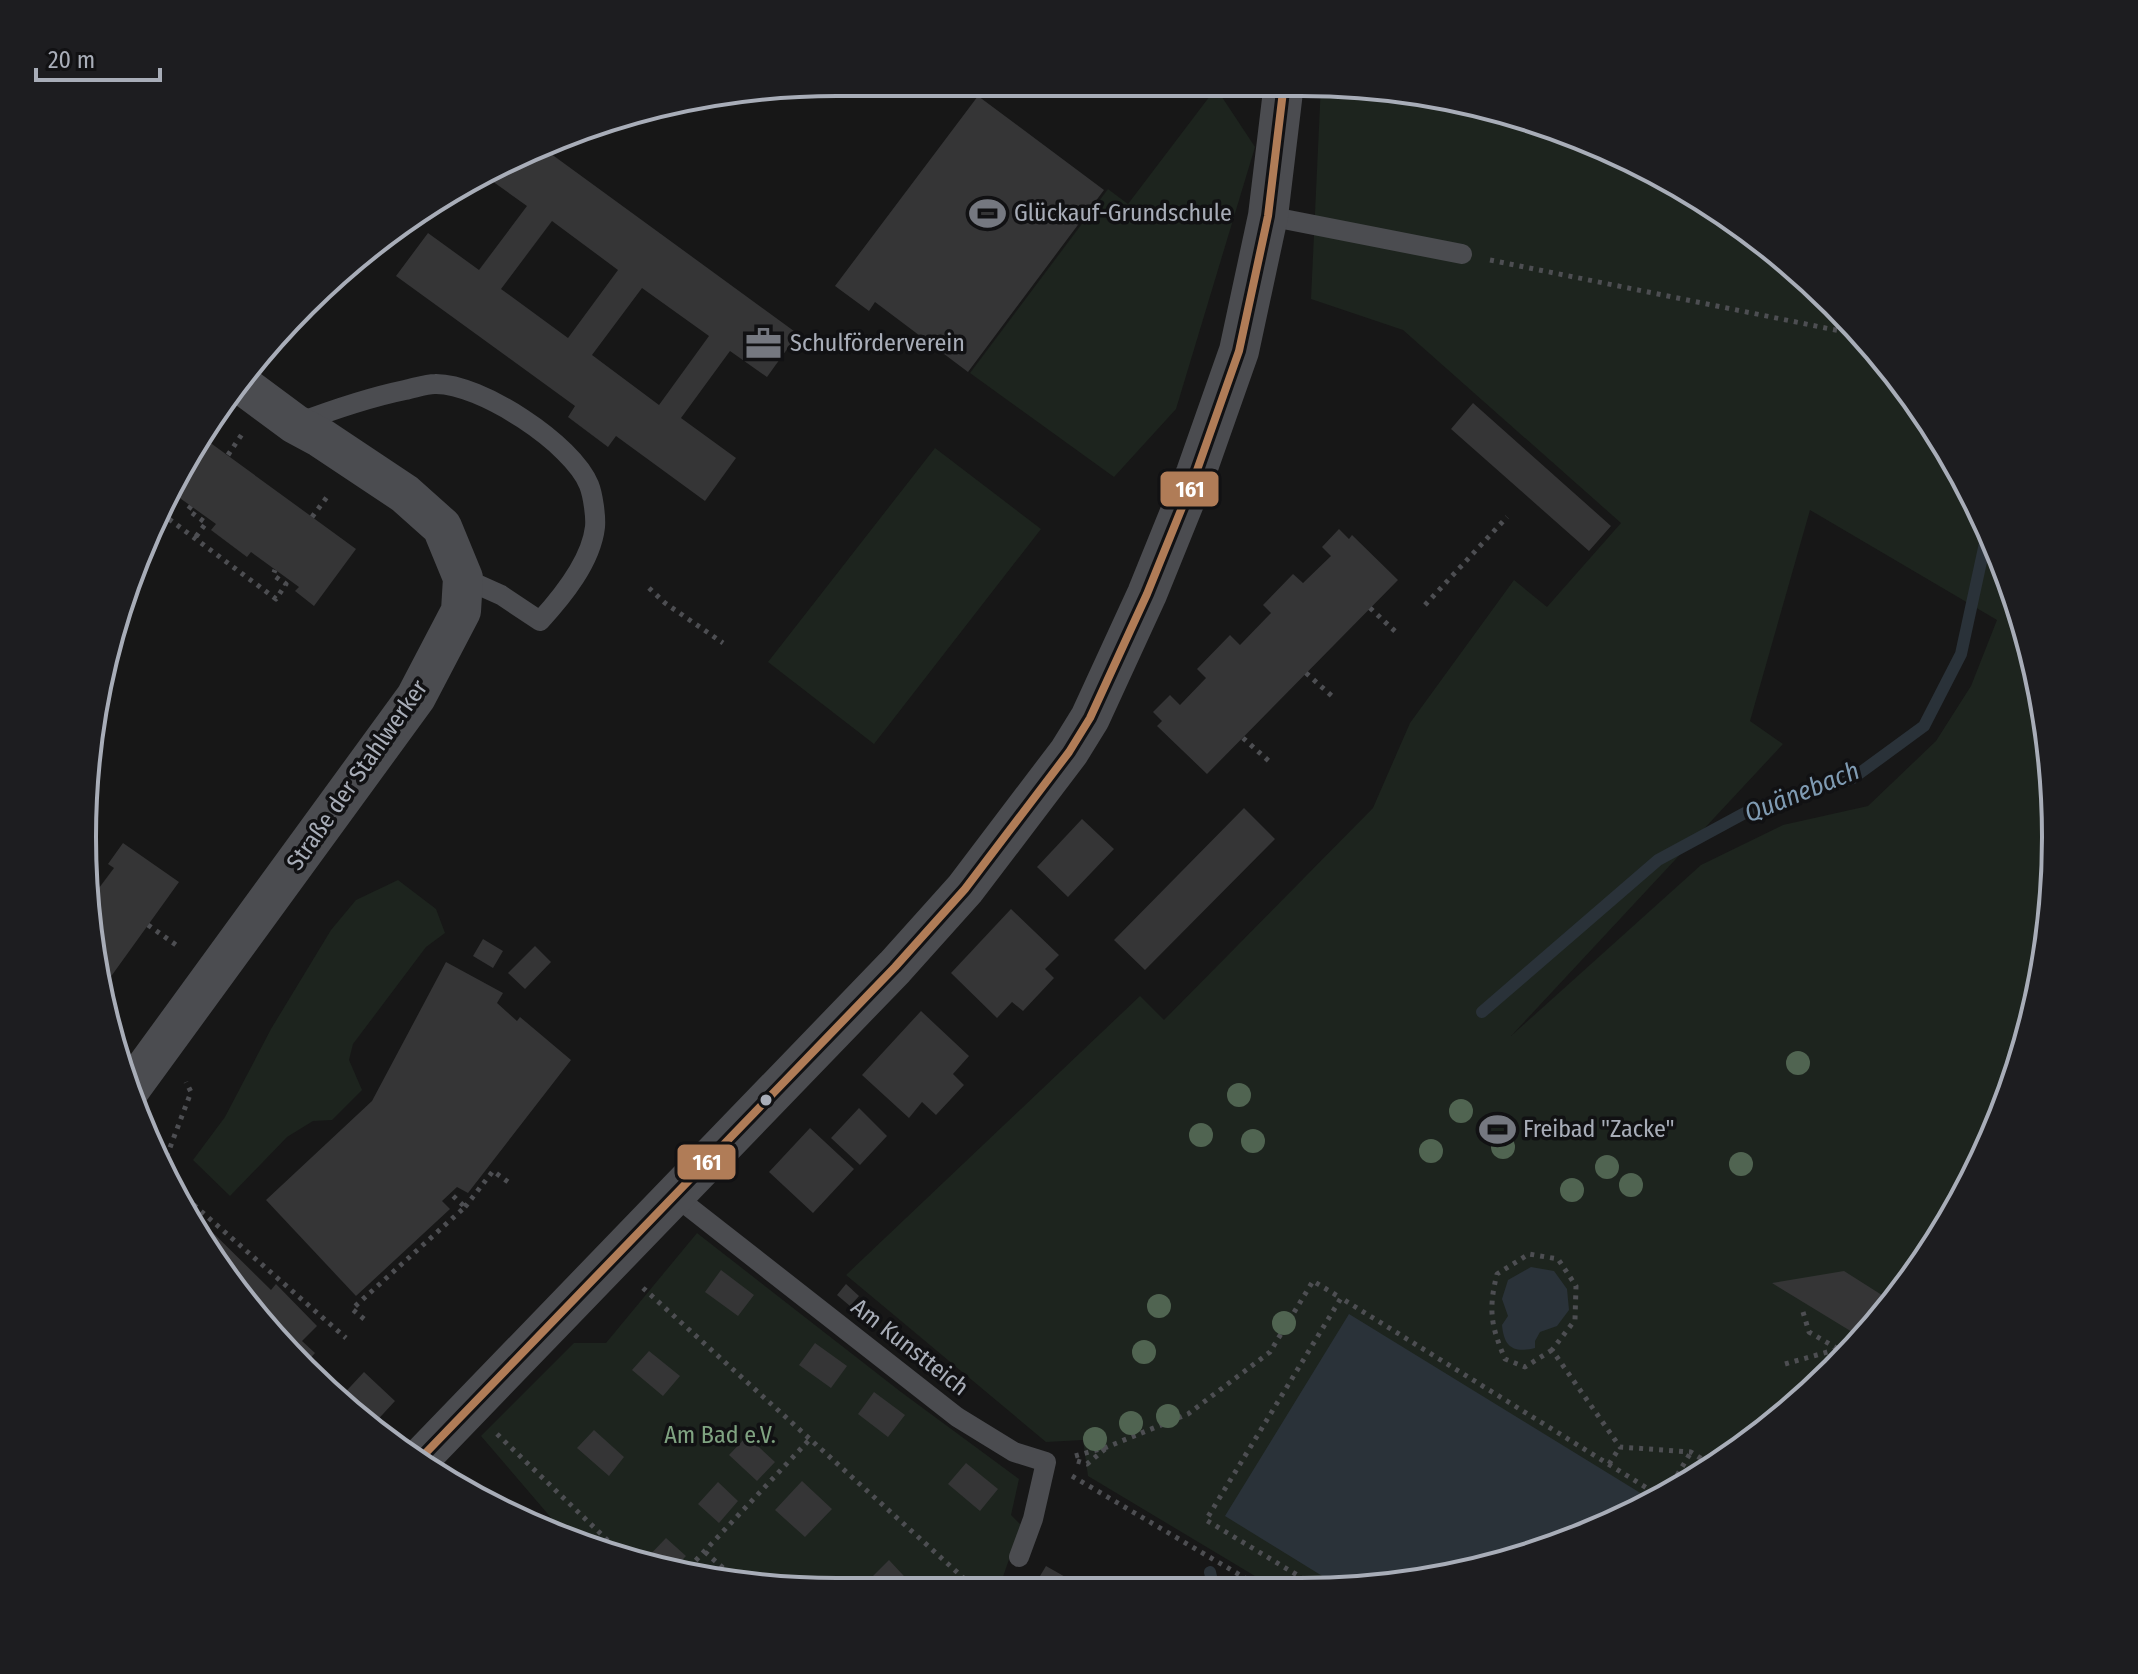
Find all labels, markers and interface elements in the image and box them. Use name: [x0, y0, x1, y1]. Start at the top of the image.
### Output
scale bar: [36, 32, 160, 82]
text: 20 m: [48, 46, 95, 74]
sports icon: Glückauf-Grundschule: [969, 194, 1007, 232]
place label: Glückauf-Grundschule: [1014, 199, 1232, 227]
office icon: Schulförderverein: [745, 324, 783, 362]
place label: Schulförderverein: [790, 329, 965, 357]
line badge: 161: [1159, 470, 1220, 508]
text: 161: [1176, 476, 1205, 503]
street label: Straße der Stahlwerker: [281, 674, 434, 875]
water label: Quänebach: [1740, 755, 1864, 829]
unlabelled marker: [758, 1092, 774, 1108]
sports icon: Freibad "Zacke": [1478, 1110, 1516, 1148]
place label: Freibad "Zacke": [1523, 1115, 1675, 1143]
line badge: 161: [676, 1143, 737, 1181]
text: 161: [693, 1149, 722, 1176]
street label: Am Kunstteich: [846, 1293, 974, 1401]
park label: Am Bad e.V.: [664, 1421, 776, 1449]

